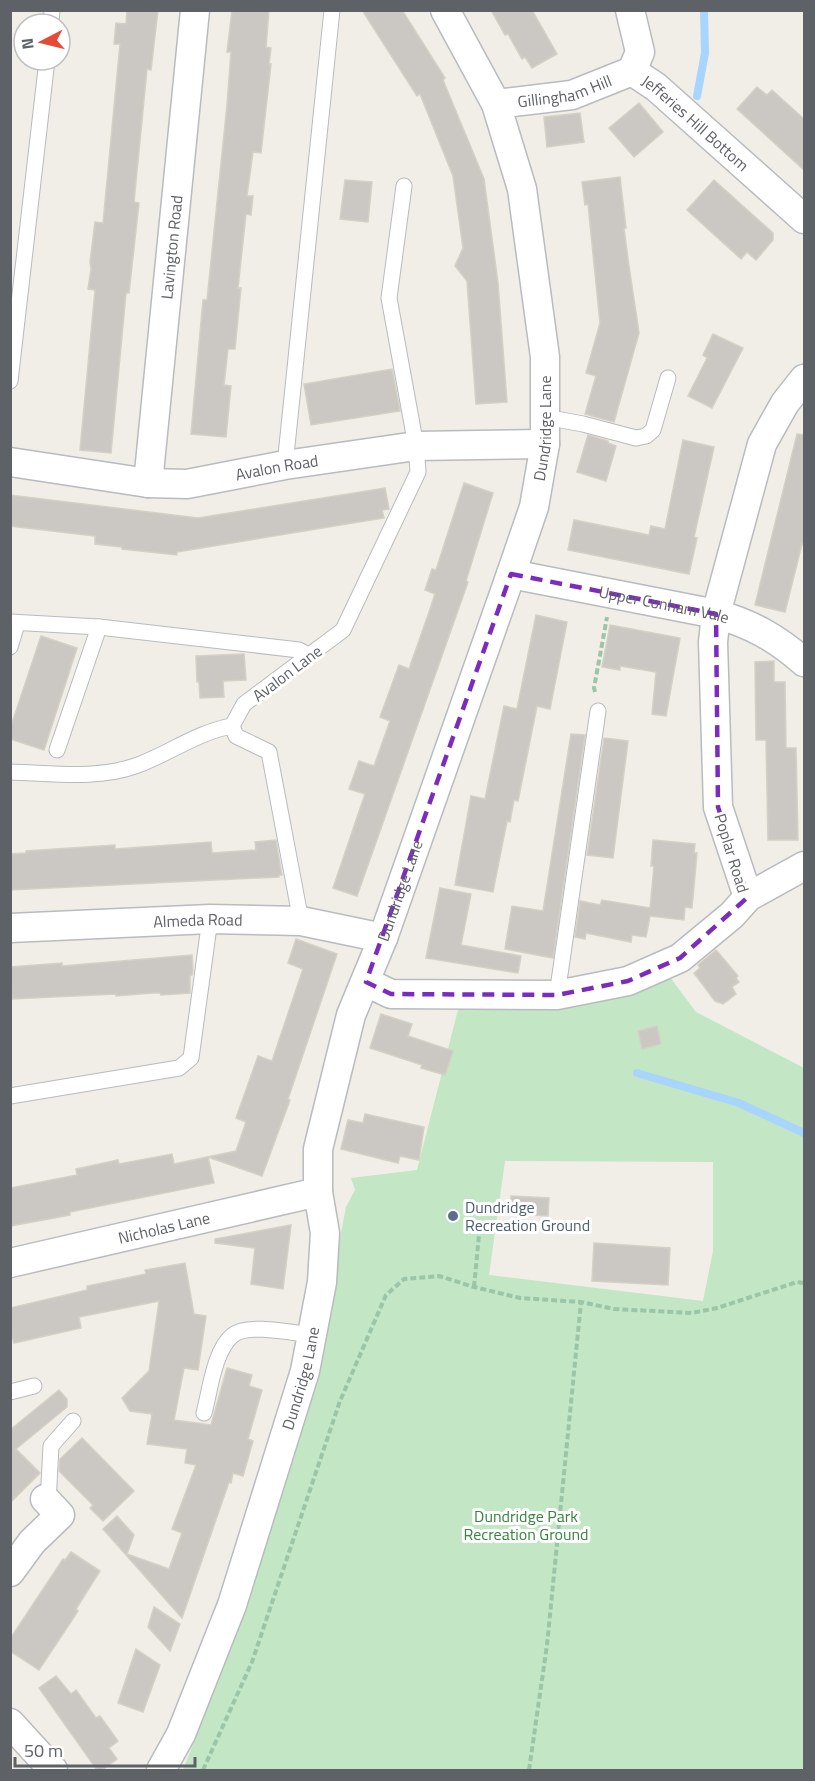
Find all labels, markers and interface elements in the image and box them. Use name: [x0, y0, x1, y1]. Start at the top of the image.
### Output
north arrow: [12, 12, 72, 72]
text: N: [15, 37, 40, 51]
street label: Gillingham Hill: [516, 68, 615, 113]
street label: Jefferies Hill Bottom: [637, 69, 754, 177]
street label: Lavington Road: [154, 194, 189, 300]
street label: Dundridge Lane: [527, 376, 557, 483]
street label: Avalon Road: [233, 448, 320, 486]
street label: Upper Conham Vale: [597, 579, 732, 629]
street label: Avalon Lane: [247, 639, 327, 707]
street label: Poplar Road: [709, 810, 755, 896]
street label: Dundridge Lane: [371, 837, 429, 944]
street label: Almeda Road: [153, 907, 243, 934]
place label: Dundridge Recreation Ground: [465, 1195, 590, 1237]
street label: Nicholas Lane: [116, 1205, 212, 1250]
marker: Dundridge Recreation Ground: [446, 1209, 460, 1223]
street label: Dundridge Lane: [275, 1325, 325, 1433]
park label: Dundridge Park Recreation Ground: [463, 1504, 589, 1546]
scale bar: [15, 1730, 195, 1768]
text: 50 m: [24, 1737, 63, 1764]

